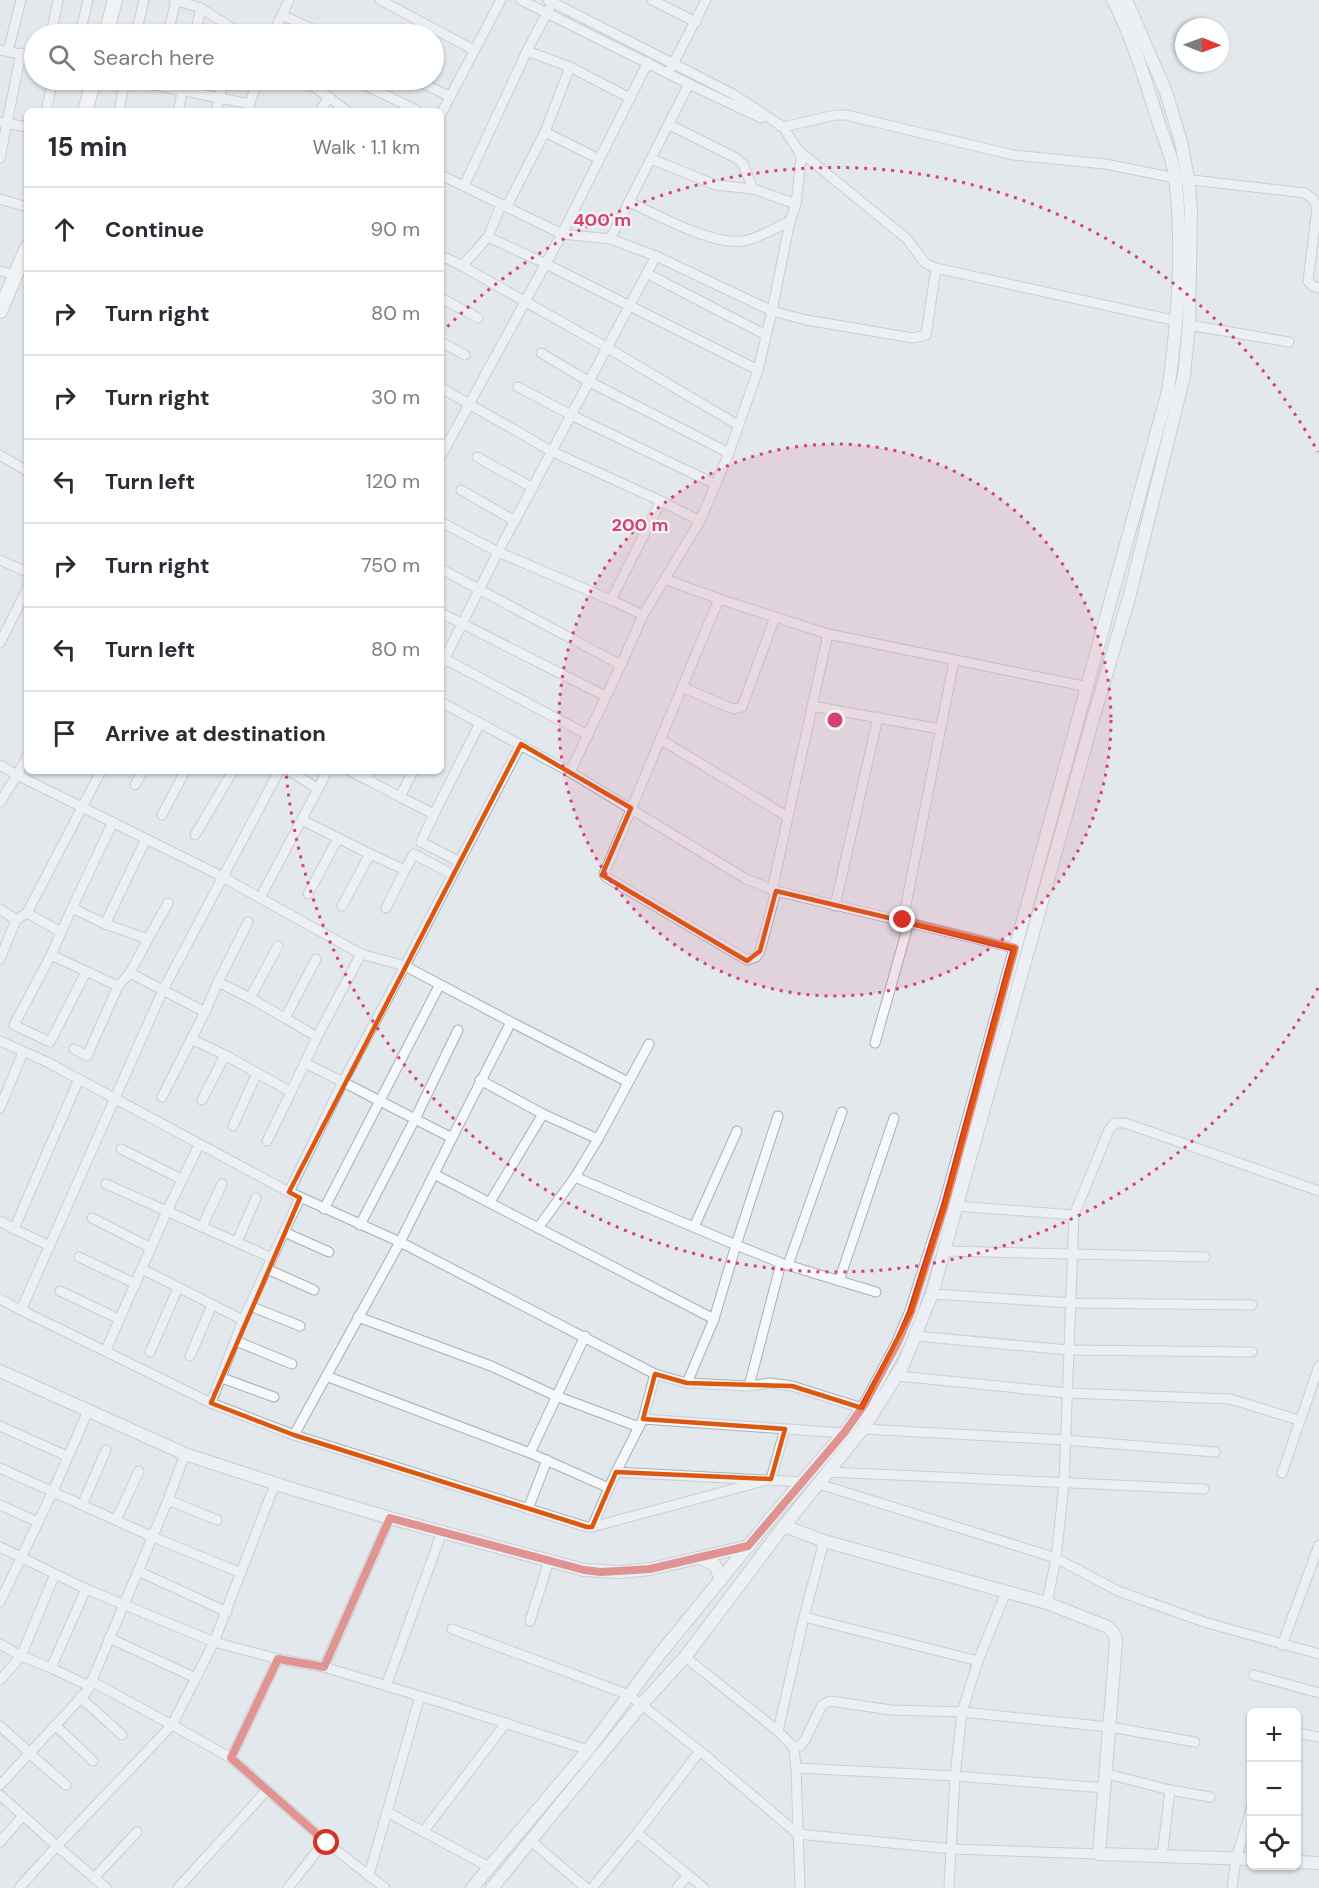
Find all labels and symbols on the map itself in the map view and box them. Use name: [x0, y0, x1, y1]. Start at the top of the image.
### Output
north arrow: [1175, 18, 1229, 72]
text: 400 m: [573, 208, 631, 232]
text: 200 m: [612, 513, 668, 537]
centre of rings: [825, 710, 845, 730]
route end: [889, 906, 915, 932]
route start: [313, 1829, 339, 1855]

